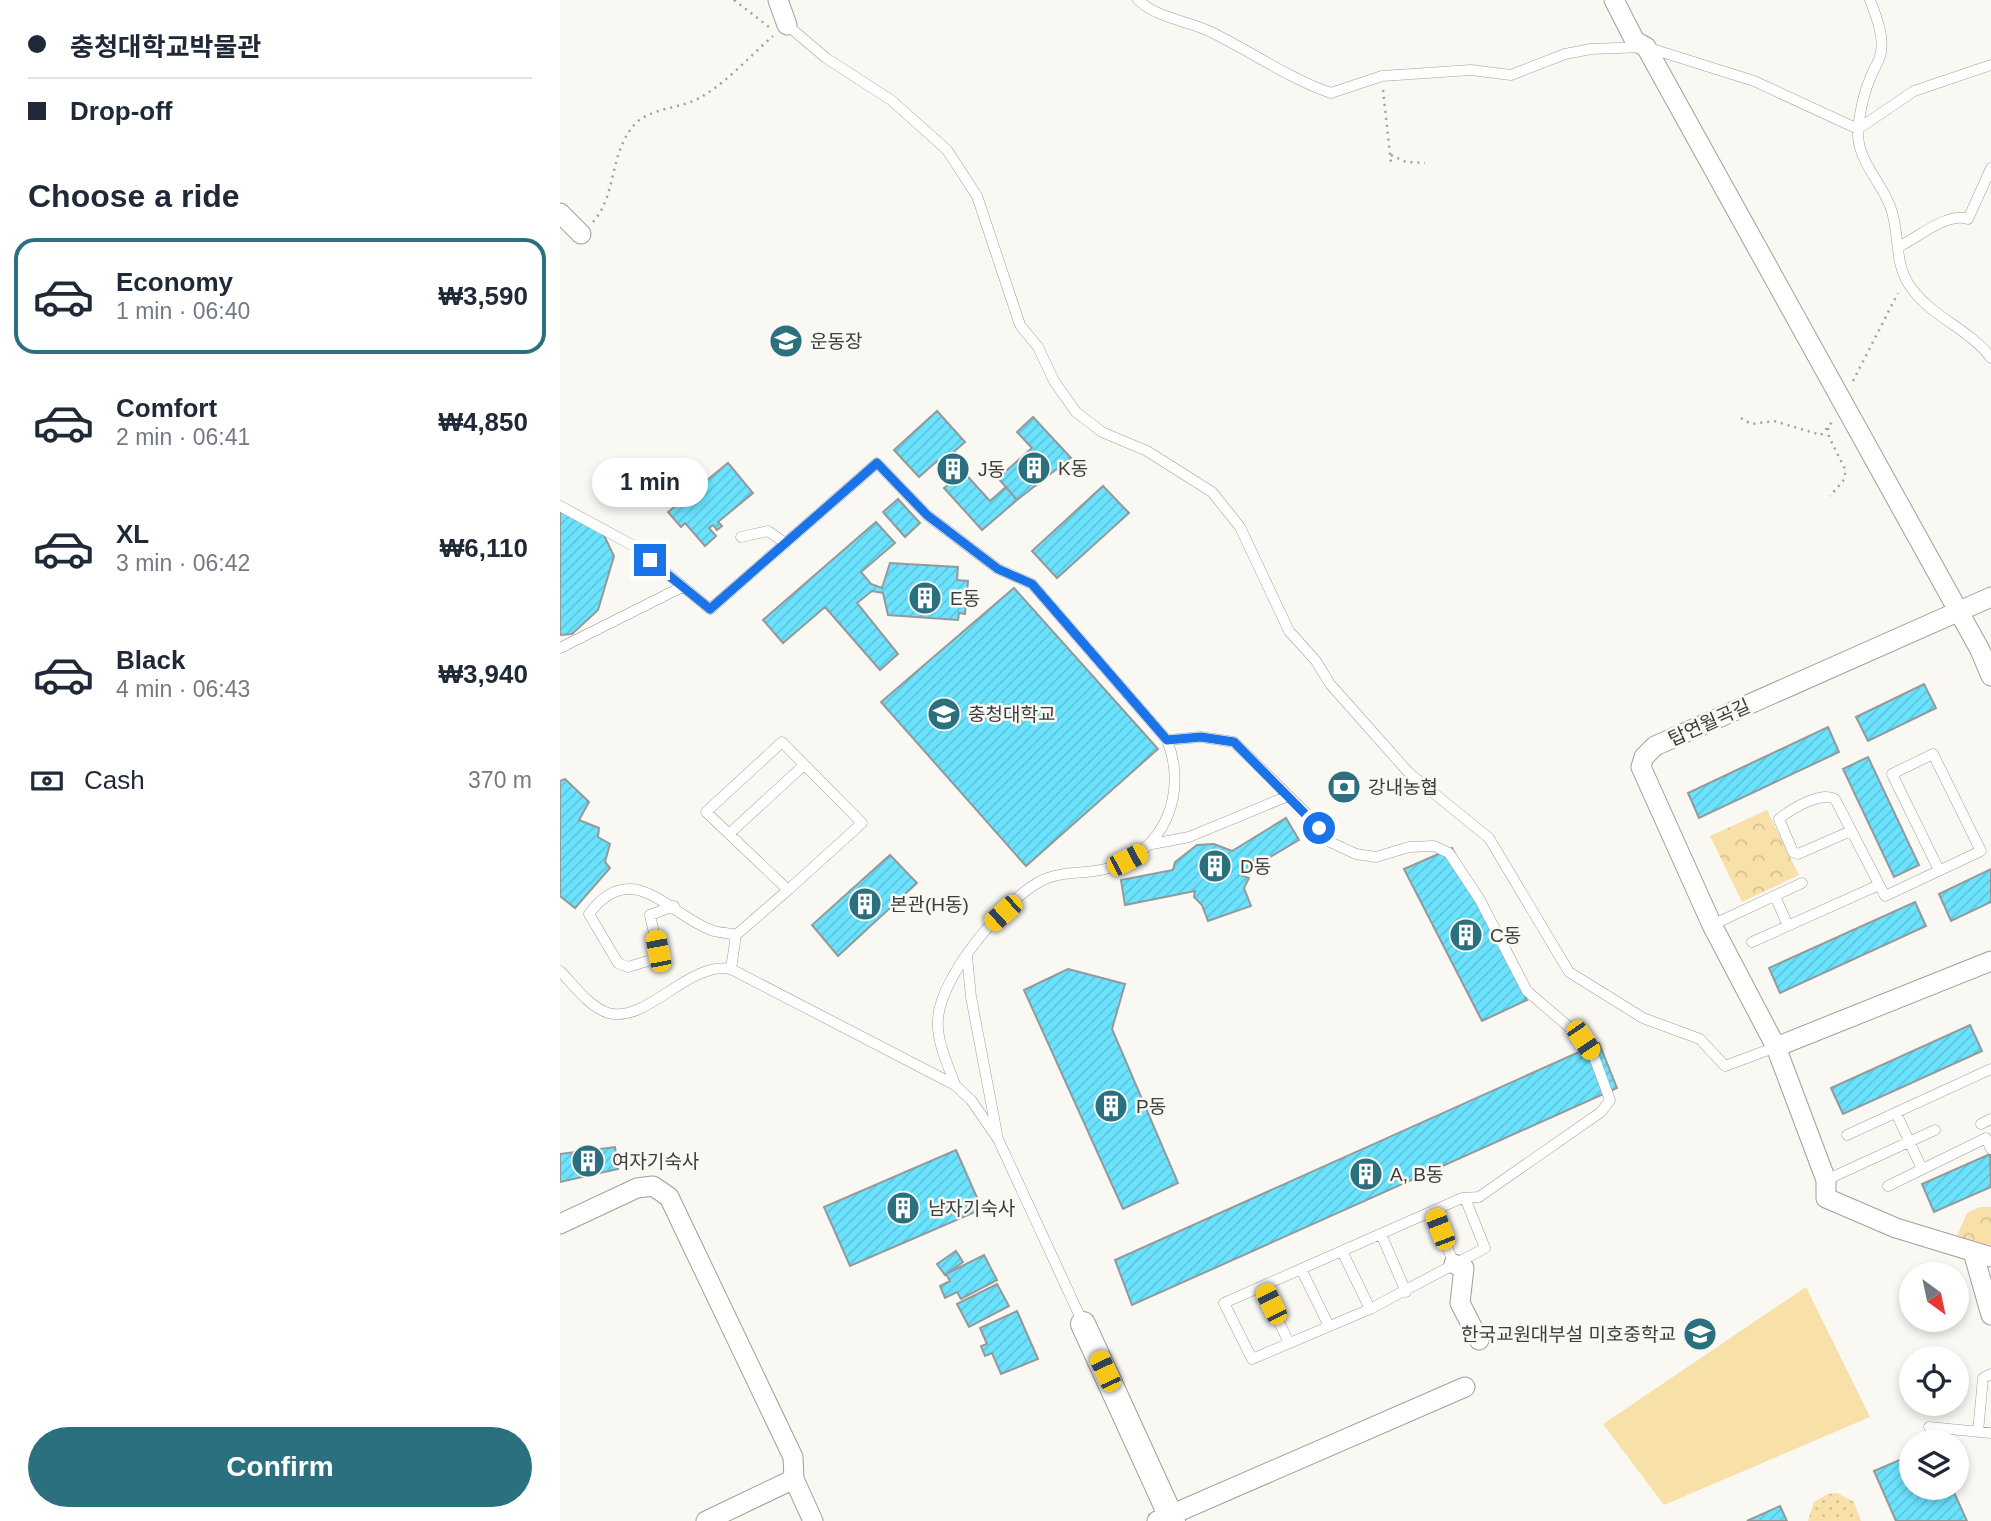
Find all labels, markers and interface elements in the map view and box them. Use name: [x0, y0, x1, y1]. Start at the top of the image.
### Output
text: 충청대학교박물관: [70, 32, 261, 62]
text: Drop-off: [70, 96, 173, 126]
text: Choose a ride: [28, 178, 240, 214]
icon: car: [32, 265, 95, 328]
text: Economy: [116, 267, 233, 297]
text: ₩3,590: [438, 281, 528, 311]
text: 1 min · 06:40: [116, 298, 250, 324]
school or university icon: 운동장: [767, 322, 805, 360]
place label: 운동장: [810, 331, 862, 352]
icon: car: [32, 391, 95, 454]
text: Comfort: [116, 393, 217, 423]
text: ₩4,850: [438, 407, 528, 437]
text: 2 min · 06:41: [116, 424, 250, 450]
building icon: K동: [1015, 449, 1053, 487]
building icon: J동: [934, 450, 972, 488]
callout: 1 min: [592, 458, 708, 508]
place label: K동: [1058, 458, 1088, 479]
place label: J동: [978, 459, 1005, 480]
text: 1 min: [620, 469, 680, 495]
icon: car: [32, 517, 95, 580]
text: XL: [116, 519, 149, 549]
text: ₩6,110: [440, 533, 528, 563]
route end: [634, 544, 666, 576]
text: 3 min · 06:42: [116, 550, 250, 576]
building icon: E동: [906, 579, 944, 617]
place label: E동: [950, 588, 980, 609]
icon: car: [32, 643, 95, 706]
text: Black: [116, 645, 185, 675]
text: ₩3,940: [438, 659, 528, 689]
text: 4 min · 06:43: [116, 676, 250, 702]
school or university icon: 충청대학교: [925, 695, 963, 733]
street label: 탑연월곡길: [1665, 695, 1753, 750]
place label: 충청대학교: [968, 704, 1055, 725]
icon: cash: [28, 762, 66, 800]
text: Cash: [84, 765, 145, 795]
text: 370 m: [468, 767, 532, 793]
bank icon: 강내농협: [1325, 768, 1363, 806]
place label: 강내농협: [1368, 777, 1438, 798]
route start: [1303, 812, 1335, 844]
car: [1104, 841, 1151, 879]
building icon: D동: [1196, 847, 1234, 885]
place label: D동: [1240, 856, 1271, 877]
building icon: 본관(H동): [846, 885, 884, 923]
car: [981, 891, 1026, 935]
place label: 본관(H동): [890, 894, 969, 915]
building icon: C동: [1447, 916, 1485, 954]
place label: C동: [1490, 925, 1521, 946]
car: [644, 928, 673, 974]
car: [1563, 1017, 1604, 1063]
building icon: P동: [1092, 1087, 1130, 1125]
place label: P동: [1136, 1096, 1166, 1117]
building icon: 여자기숙사: [569, 1142, 607, 1180]
place label: 여자기숙사: [612, 1151, 699, 1172]
building icon: A, B동: [1347, 1155, 1385, 1193]
place label: A, B동: [1390, 1164, 1443, 1185]
building icon: 남자기숙사: [884, 1189, 922, 1227]
place label: 남자기숙사: [928, 1198, 1015, 1219]
car: [1423, 1206, 1458, 1252]
north arrow: [1899, 1262, 1969, 1332]
map controls: [1899, 1262, 1969, 1500]
car: [1253, 1281, 1290, 1327]
school or university icon: 한국교원대부설 미호중학교: [1681, 1315, 1719, 1353]
place label: 한국교원대부설 미호중학교: [1461, 1324, 1676, 1345]
button: locate: [1899, 1346, 1969, 1416]
car: [1087, 1348, 1124, 1394]
button: Confirm: [28, 1427, 532, 1507]
button: layers: [1899, 1430, 1969, 1500]

